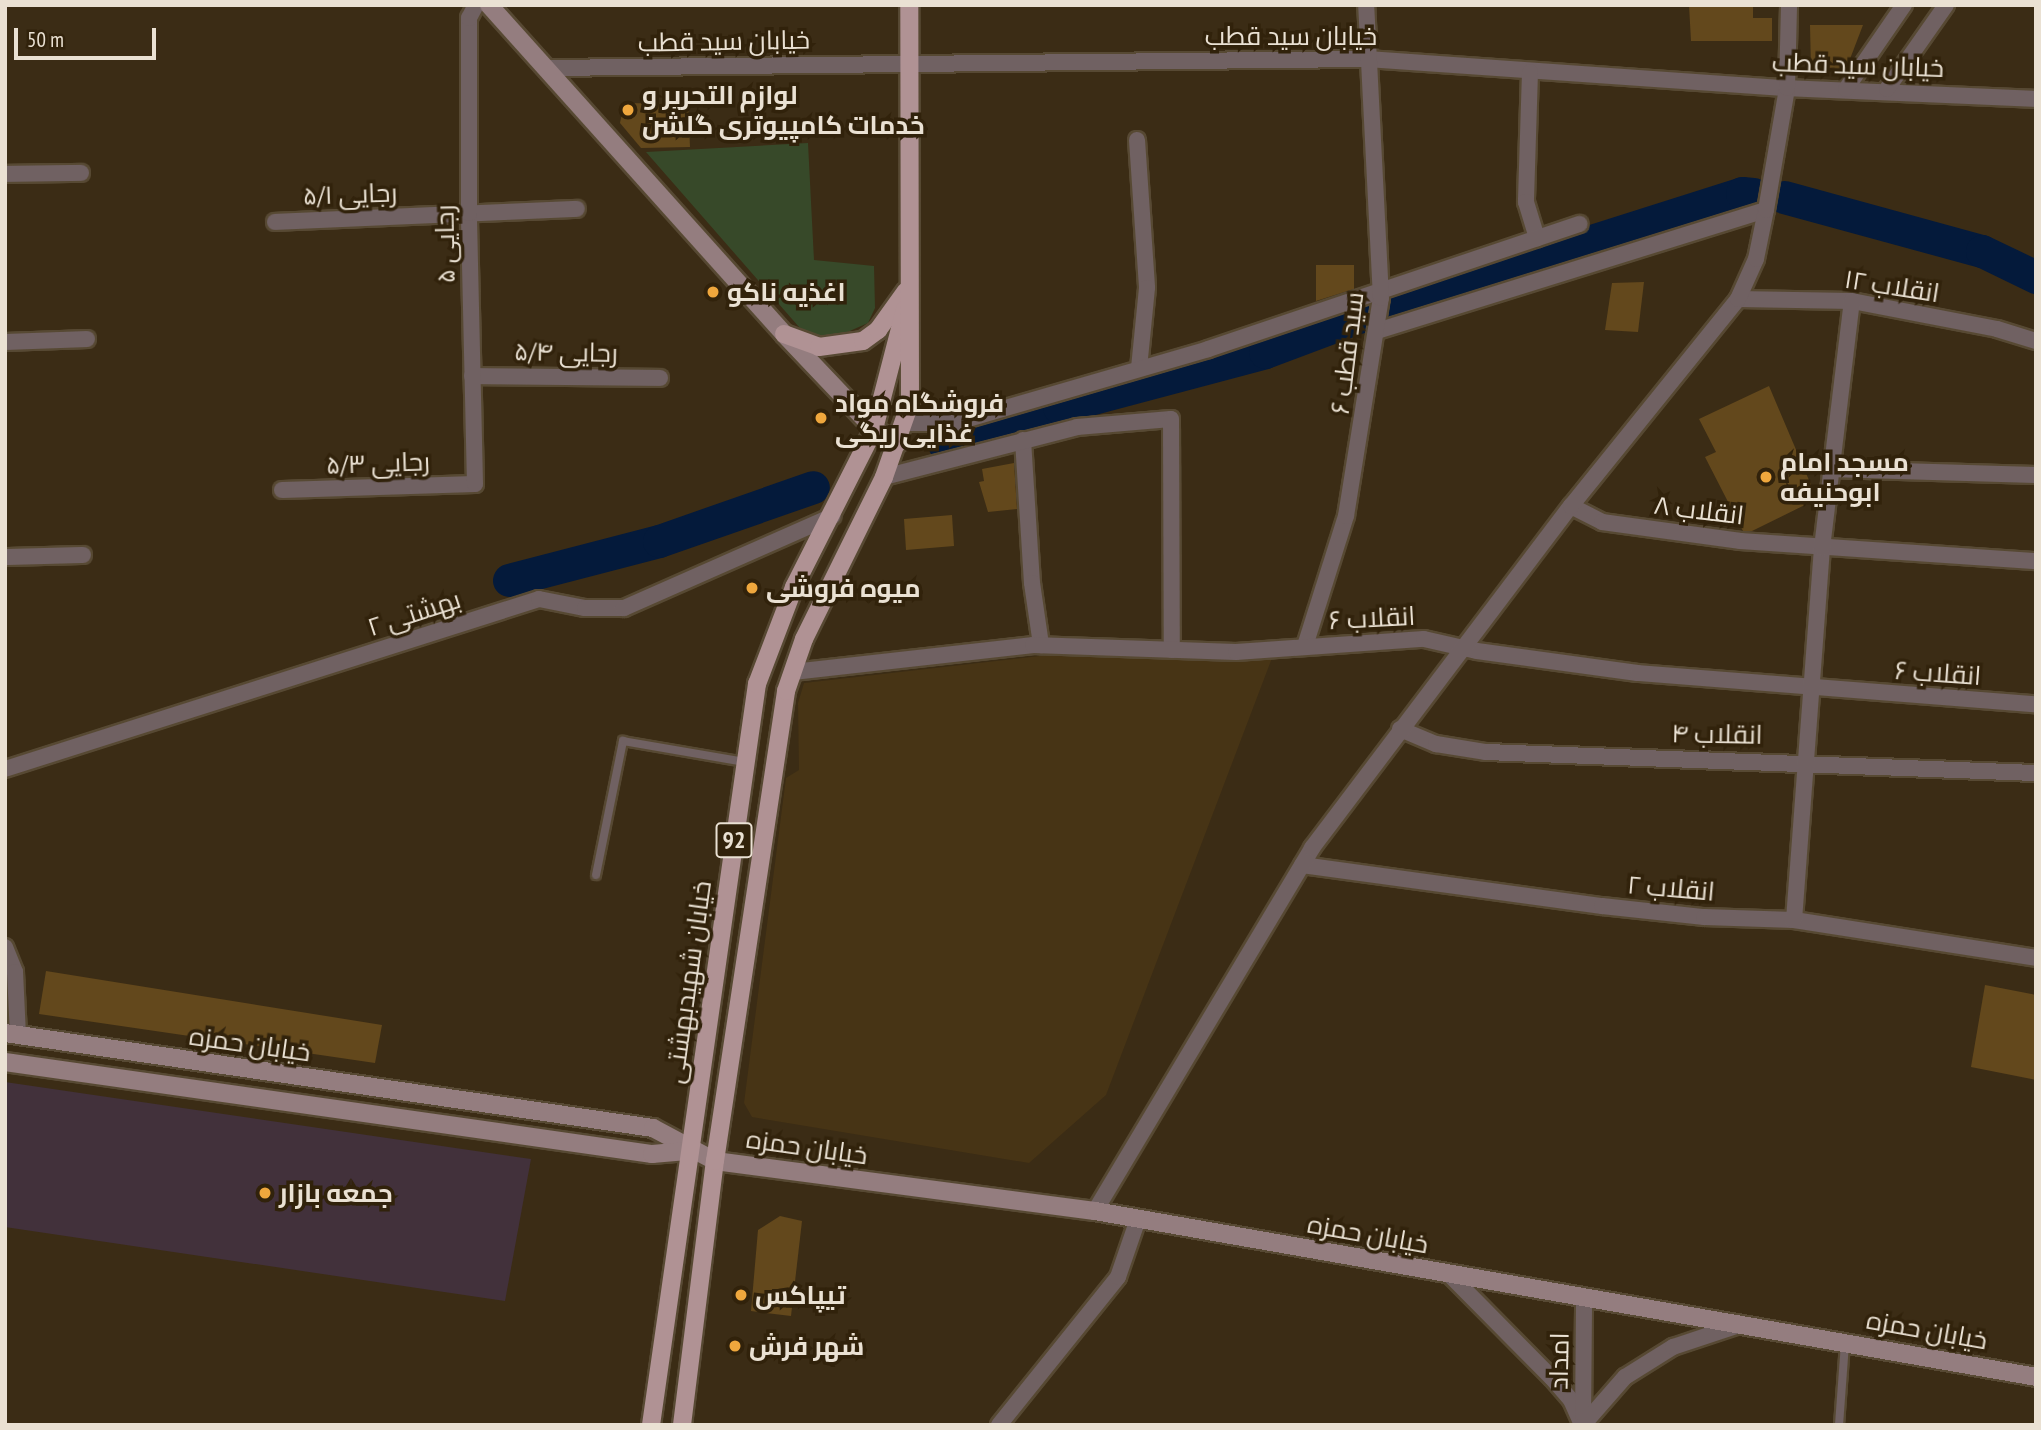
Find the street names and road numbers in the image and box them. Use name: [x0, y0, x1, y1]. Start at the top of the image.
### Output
street label: خیابان سید قطب: [1205, 20, 1377, 52]
street label: خیابان سید قطب: [638, 24, 810, 58]
street label: خیابان سید قطب: [1771, 46, 1945, 84]
street label: رجایی ۵/۱: [302, 177, 398, 211]
street label: رجایی ۵: [429, 204, 461, 284]
street label: انقلاب ۱۲: [1842, 263, 1942, 309]
street label: سید قطب ۶: [1324, 290, 1370, 416]
street label: رجایی ۵/۴: [514, 335, 618, 369]
street label: رجایی ۵/۳: [326, 446, 430, 480]
street label: انقلاب ۸: [1652, 489, 1746, 531]
street label: بهشتی ۲: [363, 583, 465, 643]
street label: انقلاب ۶: [1328, 600, 1416, 636]
street label: انقلاب ۶: [1894, 654, 1982, 692]
street label: انقلاب ۴: [1671, 718, 1763, 750]
road number: 92: [715, 820, 753, 860]
street label: انقلاب ۲: [1626, 869, 1716, 907]
street label: خیابان شهیدبهشتی: [658, 879, 718, 1085]
street label: خیابان حمزه: [187, 1020, 313, 1068]
street label: خیابان حمزه: [744, 1123, 870, 1171]
street label: خیابان حمزه: [1305, 1208, 1431, 1260]
street label: خیابان حمزه: [1864, 1304, 1990, 1356]
street label: امداد: [1543, 1332, 1575, 1390]

